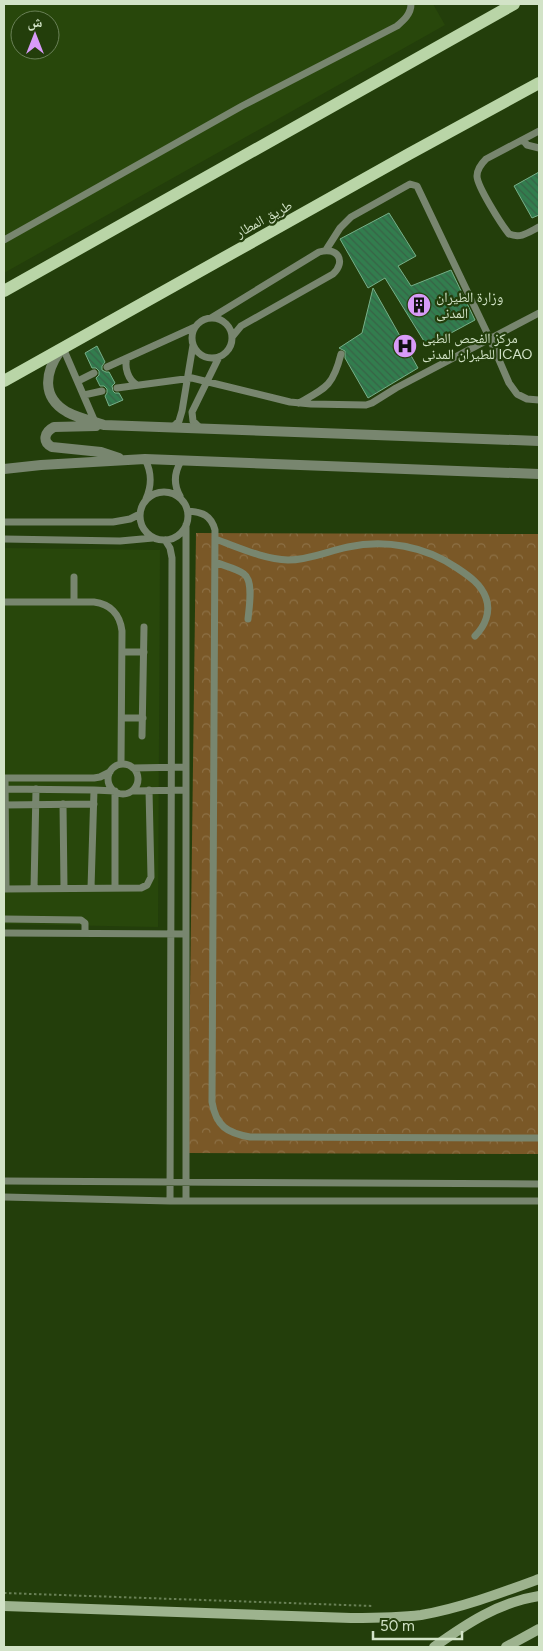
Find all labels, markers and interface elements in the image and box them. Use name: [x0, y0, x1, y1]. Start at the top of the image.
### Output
north arrow: [10, 10, 60, 60]
text: ش: [28, 14, 43, 31]
street label: طريق المطار: [232, 197, 296, 243]
place label: وزارة الطيران المدنى: [436, 289, 503, 322]
building icon: وزارة الطيران المدنى: [406, 292, 432, 318]
place label: مركز الفحص الطبى للطيران المدنى ICAO: [422, 330, 533, 363]
hospital icon: مركز الفحص الطبى للطيران المدنى ICAO: [392, 333, 418, 359]
scale bar: [373, 1608, 462, 1640]
text: 50 m: [380, 1617, 415, 1635]

